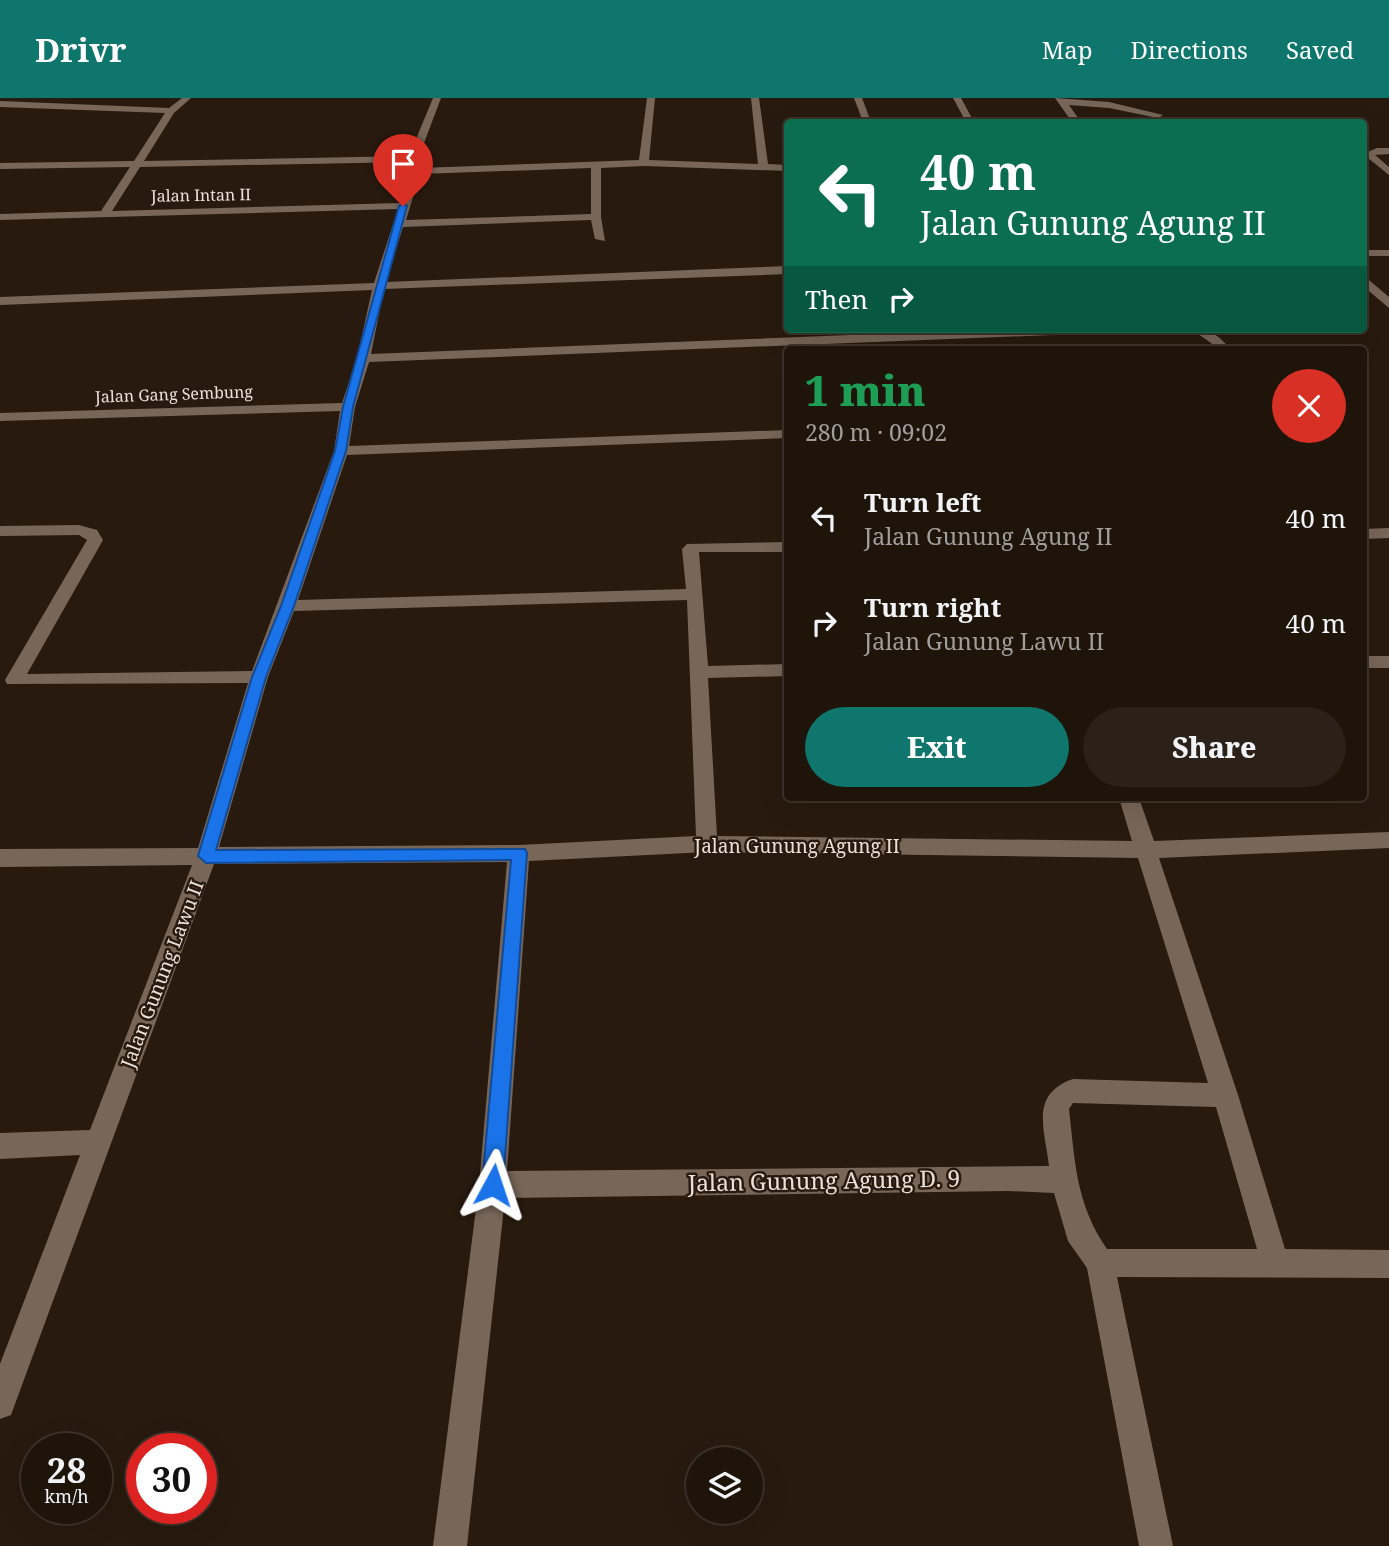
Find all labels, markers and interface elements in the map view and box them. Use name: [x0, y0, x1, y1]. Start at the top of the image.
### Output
text: Drivr: [35, 27, 126, 72]
text: Map: [1042, 33, 1093, 66]
text: Directions: [1131, 33, 1248, 66]
text: Saved: [1286, 33, 1354, 66]
pin: [373, 134, 433, 206]
text: 40 m: [920, 138, 1036, 204]
icon: arrive: [384, 145, 422, 183]
icon: left: [805, 147, 896, 238]
street label: Jalan Intan II: [150, 183, 251, 207]
text: Jalan Gunung Agung II: [920, 201, 1266, 244]
icon: right: [882, 280, 920, 318]
text: Then: [805, 281, 868, 317]
text: 1 min: [805, 361, 926, 418]
button: close: [1272, 369, 1346, 443]
street label: Jalan Gang Sembung: [94, 380, 254, 408]
text: 280 m · 09:02: [805, 416, 947, 448]
text: Turn left: [864, 484, 981, 520]
icon: left: [805, 499, 843, 537]
text: 40 m: [1286, 500, 1346, 536]
text: Jalan Gunung Agung II: [864, 520, 1113, 552]
text: Turn right: [864, 589, 1001, 625]
icon: right: [805, 604, 843, 642]
text: 40 m: [1286, 605, 1346, 641]
text: Jalan Gunung Lawu II: [864, 625, 1104, 657]
button: Exit: [805, 707, 1069, 787]
button: Share: [1083, 707, 1346, 787]
street label: Jalan Gunung Agung II: [693, 833, 900, 859]
street label: Jalan Gunung Lawu II: [114, 877, 210, 1072]
position arrow: [456, 1148, 530, 1222]
street label: Jalan Gunung Agung D. 9: [686, 1162, 960, 1198]
speed limit sign: 30: [126, 1433, 217, 1524]
text: 28: [47, 1446, 86, 1493]
map controls: [686, 1447, 763, 1524]
button: layers: [686, 1447, 763, 1524]
text: km/h: [44, 1484, 89, 1508]

